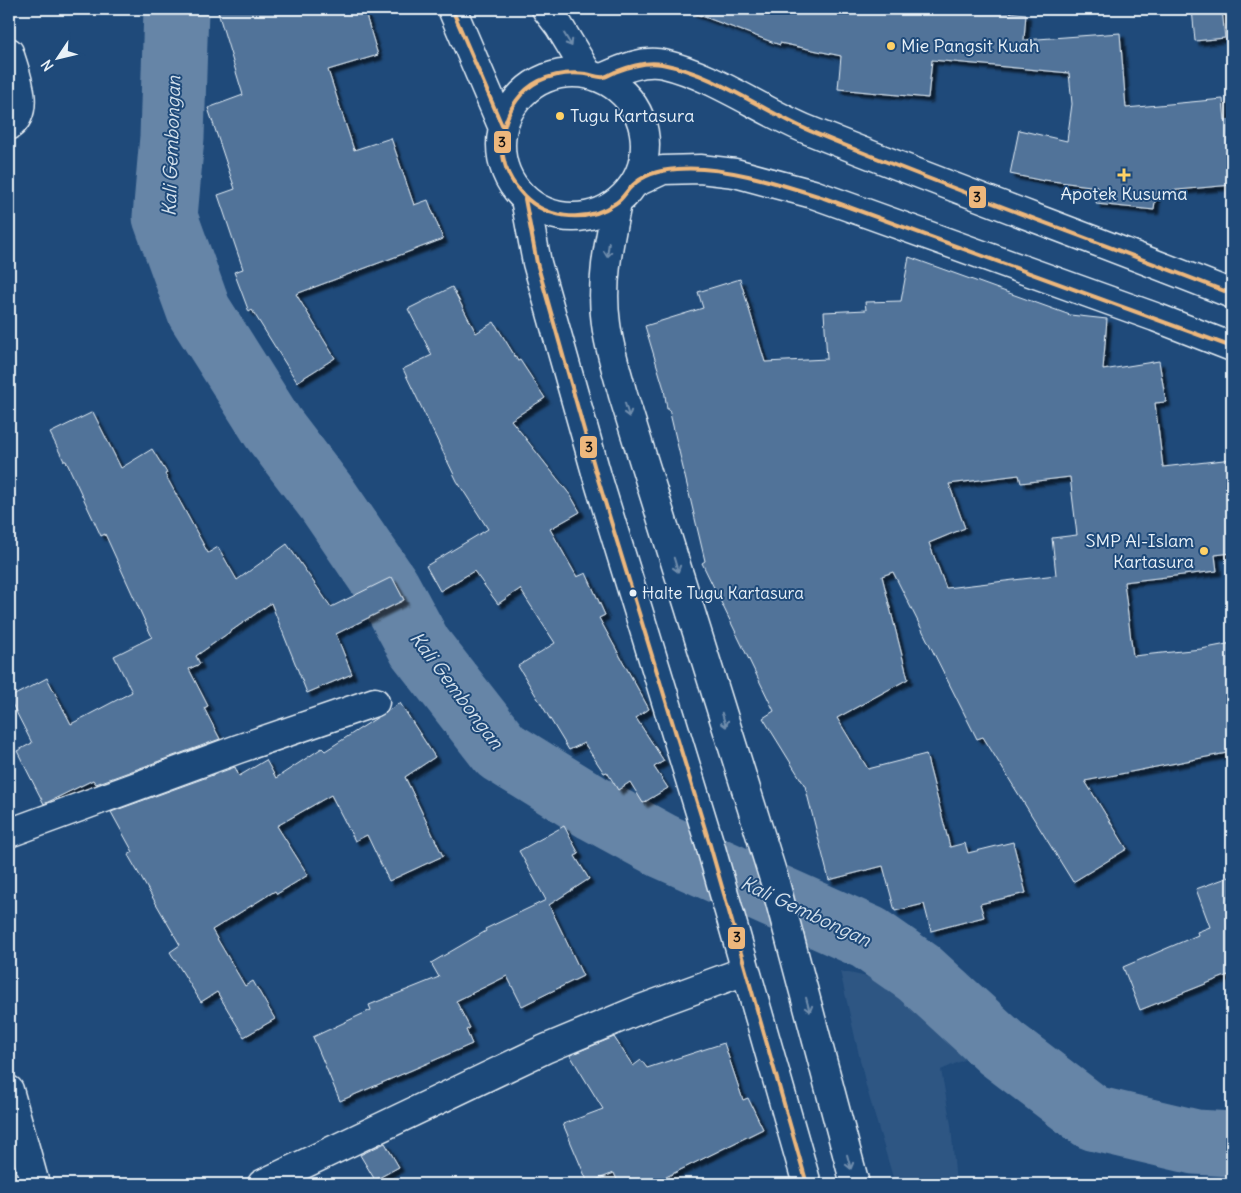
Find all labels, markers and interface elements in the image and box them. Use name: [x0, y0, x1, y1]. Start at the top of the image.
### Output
north arrow: [32, 32, 82, 82]
one-way arrow: [563, 33, 573, 47]
place label: Mie Pangsit Kuah: [901, 34, 1039, 57]
marker: Mie Pangsit Kuah: [885, 40, 897, 52]
text: N: [37, 56, 58, 75]
water label: Kali Gembongan: [157, 74, 185, 217]
place label: Tugu Kartasura: [570, 104, 695, 127]
marker: Tugu Kartasura: [554, 110, 566, 122]
line badge: 3: [493, 130, 512, 154]
text: 3: [498, 133, 506, 151]
marker: Apotek Kusuma: [1118, 169, 1130, 181]
place label: Apotek Kusuma: [1060, 182, 1188, 205]
line badge: 3: [968, 185, 987, 209]
text: 3: [973, 188, 981, 206]
one-way arrow: [603, 242, 613, 258]
one-way arrow: [623, 402, 633, 418]
line badge: 3: [579, 435, 598, 459]
text: 3: [585, 438, 593, 456]
place label: SMP Al-Islam Kartasura: [1085, 529, 1194, 573]
marker: SMP Al-Islam Kartasura: [1198, 545, 1210, 557]
one-way arrow: [671, 557, 681, 573]
place label: Halte Tugu Kartasura: [642, 582, 804, 604]
marker: Halte Tugu Kartasura: [628, 588, 638, 598]
water label: Kali Gembongan: [405, 627, 510, 754]
one-way arrow: [720, 712, 730, 728]
water label: Kali Gembongan: [737, 870, 876, 952]
line badge: 3: [727, 926, 746, 950]
text: 3: [733, 928, 741, 946]
one-way arrow: [803, 997, 813, 1013]
one-way arrow: [845, 1154, 855, 1170]

